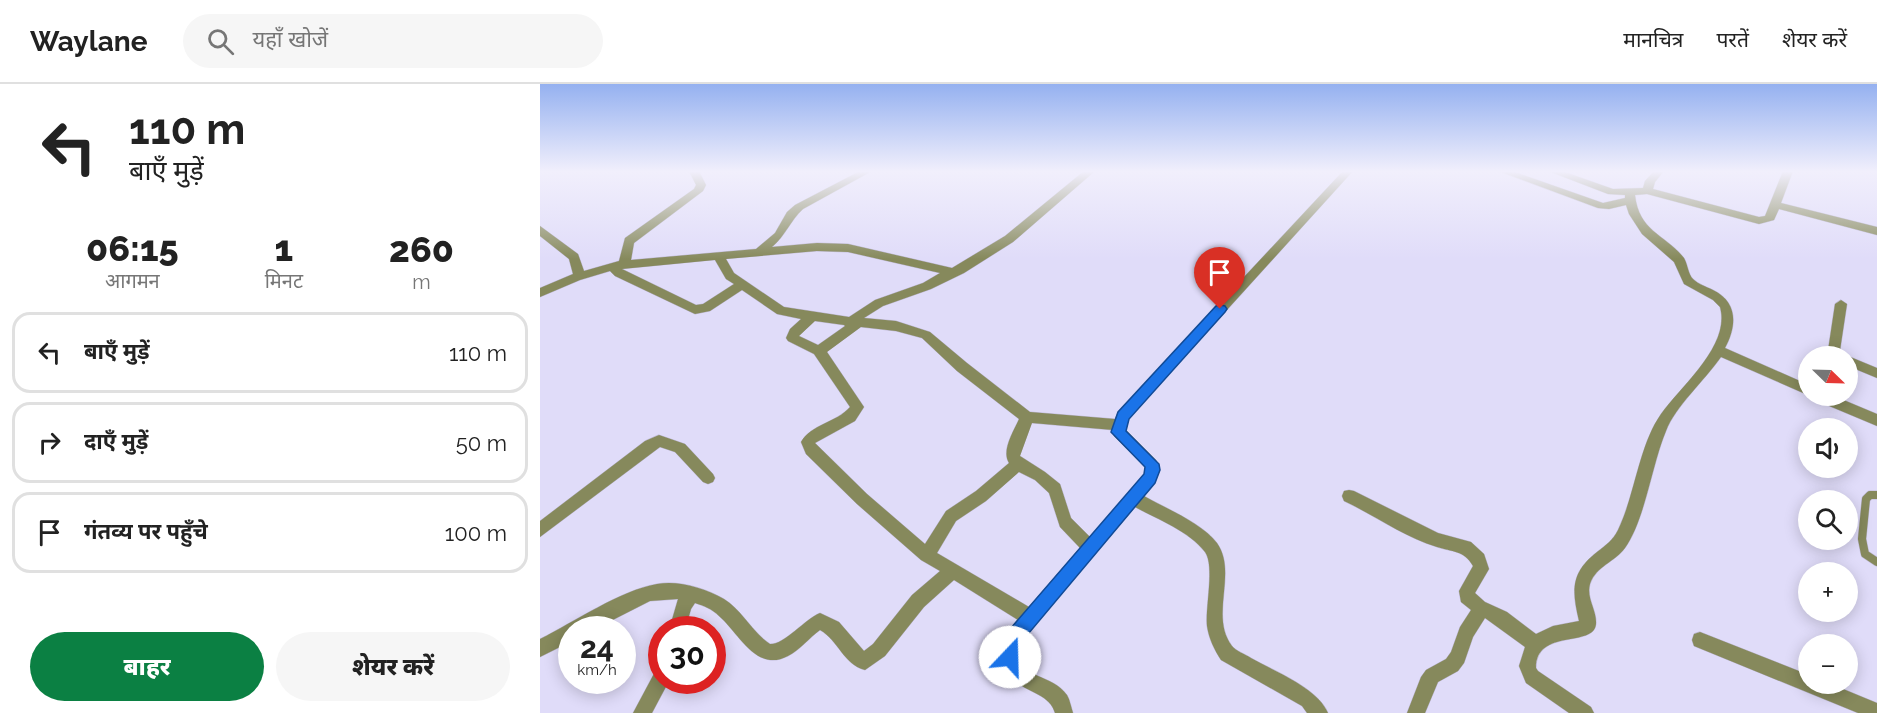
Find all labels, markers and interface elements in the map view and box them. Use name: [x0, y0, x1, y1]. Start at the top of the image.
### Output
search box: [183, 14, 603, 68]
text: Waylane: [30, 25, 147, 58]
icon: search: [204, 25, 237, 58]
text: यहाँ खोजें: [252, 26, 328, 52]
text: मानचित्र: [1623, 27, 1683, 52]
text: परतें: [1716, 27, 1749, 52]
text: शेयर करें: [1782, 27, 1847, 52]
text: 110 m: [129, 105, 245, 154]
icon: left: [30, 108, 108, 186]
text: बाएँ मुड़ें: [129, 155, 204, 186]
text: 06:15: [86, 227, 179, 269]
text: 1: [275, 227, 293, 269]
text: 260: [389, 228, 454, 270]
pin: [1194, 247, 1245, 309]
icon: arrive: [1203, 256, 1236, 289]
text: आगमन: [105, 269, 160, 293]
text: मिनट: [265, 269, 303, 293]
text: m: [412, 270, 431, 294]
icon: left: [33, 336, 66, 369]
text: बाएँ मुड़ें: [84, 338, 150, 364]
text: 110 m: [449, 340, 507, 366]
north arrow: [1798, 346, 1858, 406]
map controls: [1798, 346, 1858, 694]
button: sound: [1798, 418, 1858, 478]
icon: right: [33, 426, 66, 459]
text: दाएँ मुड़ें: [84, 428, 148, 454]
text: 50 m: [456, 430, 507, 456]
button: search: [1798, 490, 1858, 550]
icon: arrive: [33, 516, 66, 549]
text: गंतव्य पर पहुँचे: [84, 518, 208, 544]
text: 100 m: [445, 520, 507, 546]
button: +: [1798, 562, 1858, 622]
speed limit sign: 30: [648, 616, 726, 694]
position arrow: [978, 625, 1042, 689]
text: 24: [580, 630, 614, 665]
button: बाहर: [30, 632, 264, 701]
button: शेयर करें: [276, 632, 510, 701]
button: −: [1798, 634, 1858, 694]
text: km/h: [577, 661, 617, 679]

